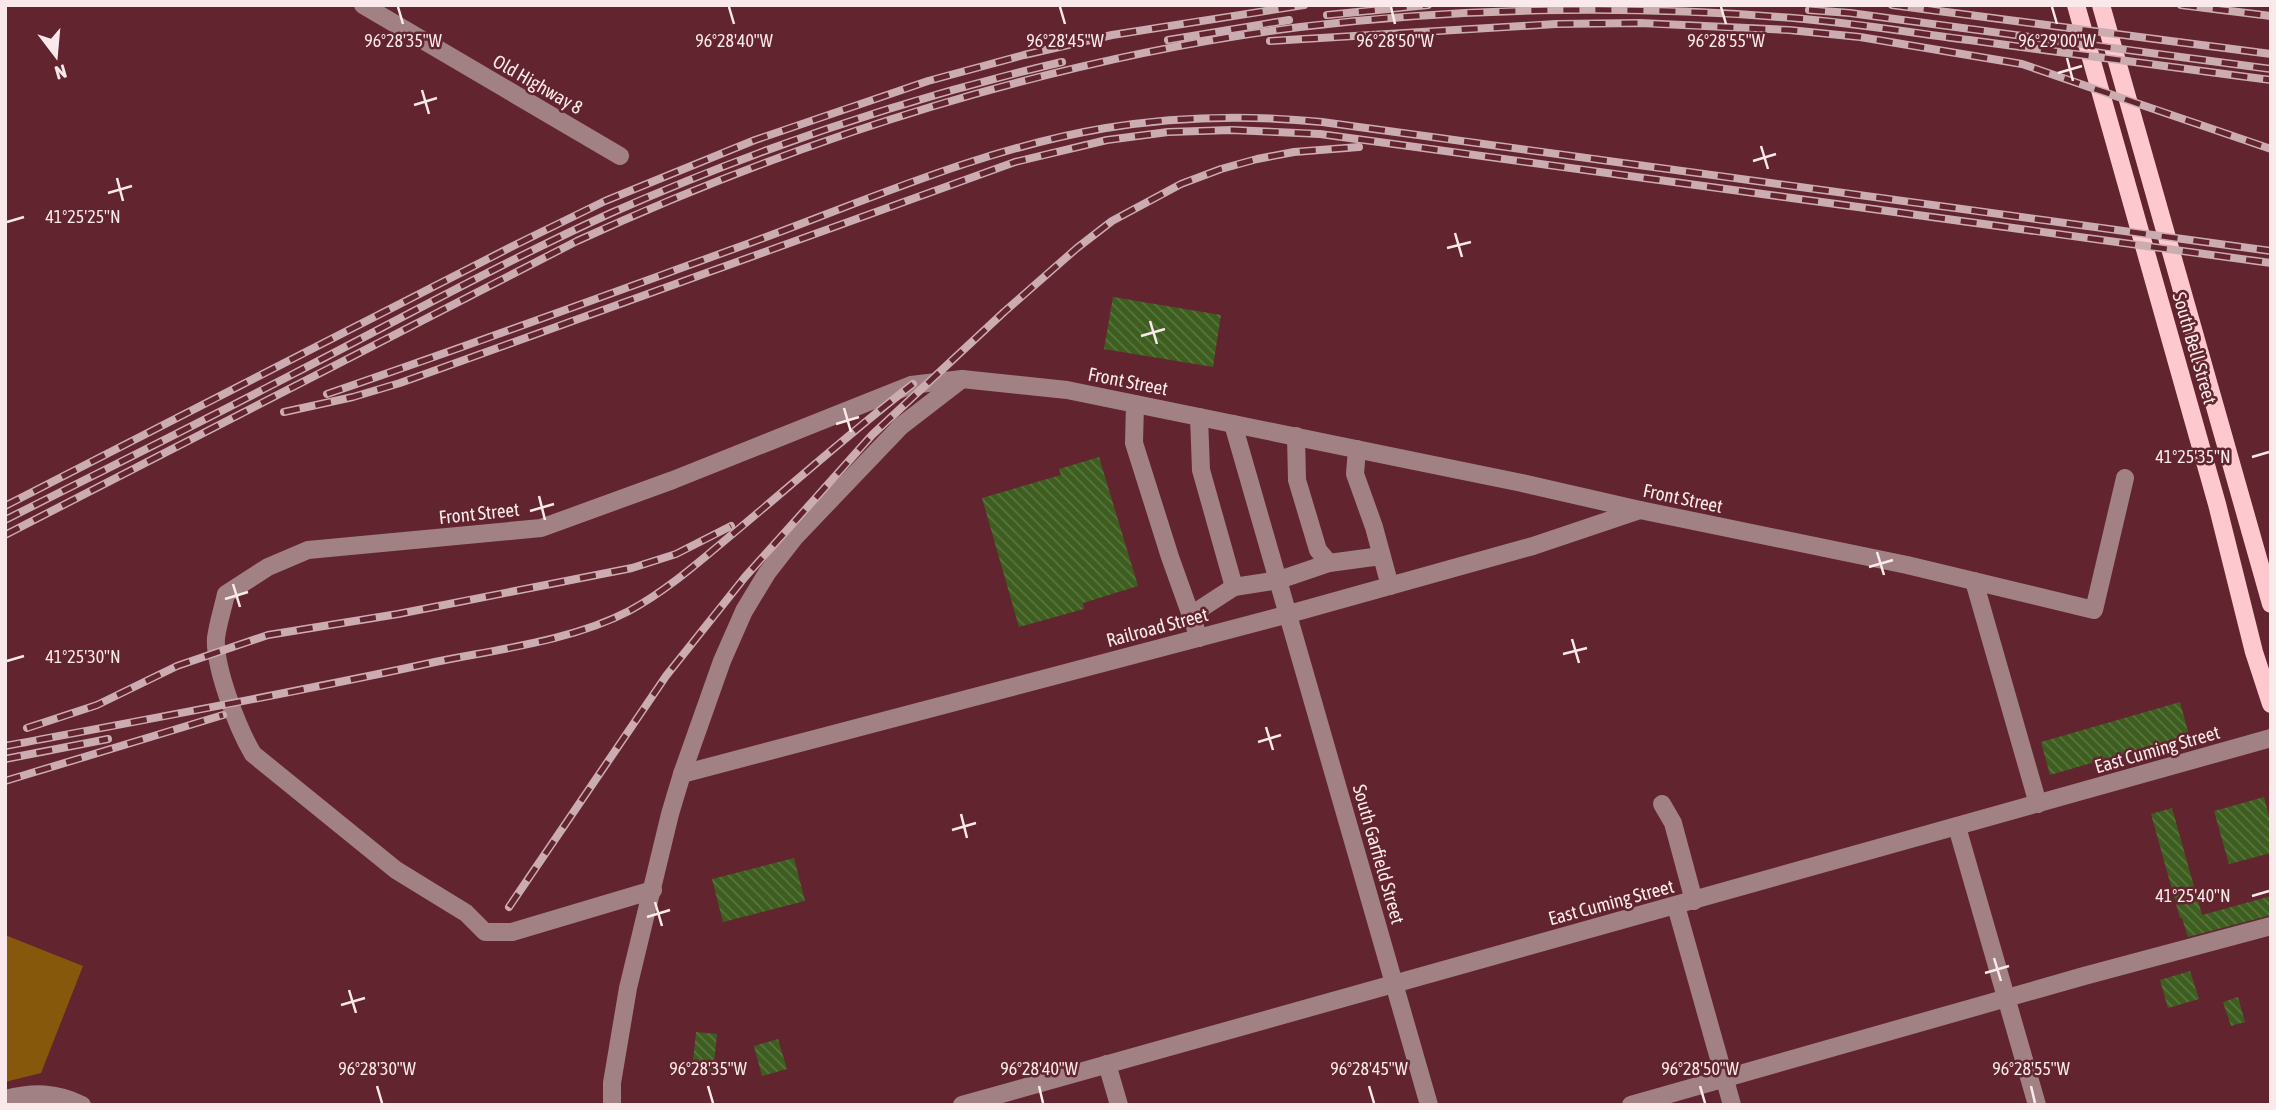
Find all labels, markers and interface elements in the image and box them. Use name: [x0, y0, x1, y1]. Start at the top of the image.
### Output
north arrow: [21, 21, 91, 91]
text: 96°28'35"W: [364, 30, 442, 51]
text: 96°28'40"W: [695, 30, 773, 51]
text: 96°28'45"W: [1026, 30, 1104, 51]
text: 96°28'50"W: [1356, 30, 1434, 51]
text: 96°28'55"W: [1687, 30, 1765, 51]
text: 96°29'00"W: [2018, 30, 2096, 51]
street label: Old Highway 8: [489, 50, 587, 118]
text: N: [52, 60, 69, 84]
text: 41°25'25"N: [45, 206, 121, 227]
street label: South Bell Street: [2169, 290, 2221, 406]
street label: Front Street: [1086, 362, 1170, 400]
text: 41°25'35"N: [2155, 446, 2231, 467]
street label: Front Street: [1641, 479, 1725, 517]
street label: Front Street: [438, 498, 520, 528]
street label: Railroad Street: [1104, 603, 1210, 651]
text: 41°25'30"N: [45, 646, 121, 667]
street label: East Cuming Street: [2092, 721, 2222, 777]
street label: South Garfield Street: [1349, 782, 1409, 926]
street label: East Cuming Street: [1546, 875, 1676, 929]
text: 41°25'40"N: [2155, 885, 2231, 906]
text: 96°28'30"W: [338, 1058, 416, 1079]
text: 96°28'35"W: [669, 1058, 747, 1079]
text: 96°28'40"W: [1000, 1058, 1078, 1079]
text: 96°28'45"W: [1330, 1058, 1408, 1079]
text: 96°28'50"W: [1661, 1058, 1739, 1079]
text: 96°28'55"W: [1992, 1058, 2070, 1079]

